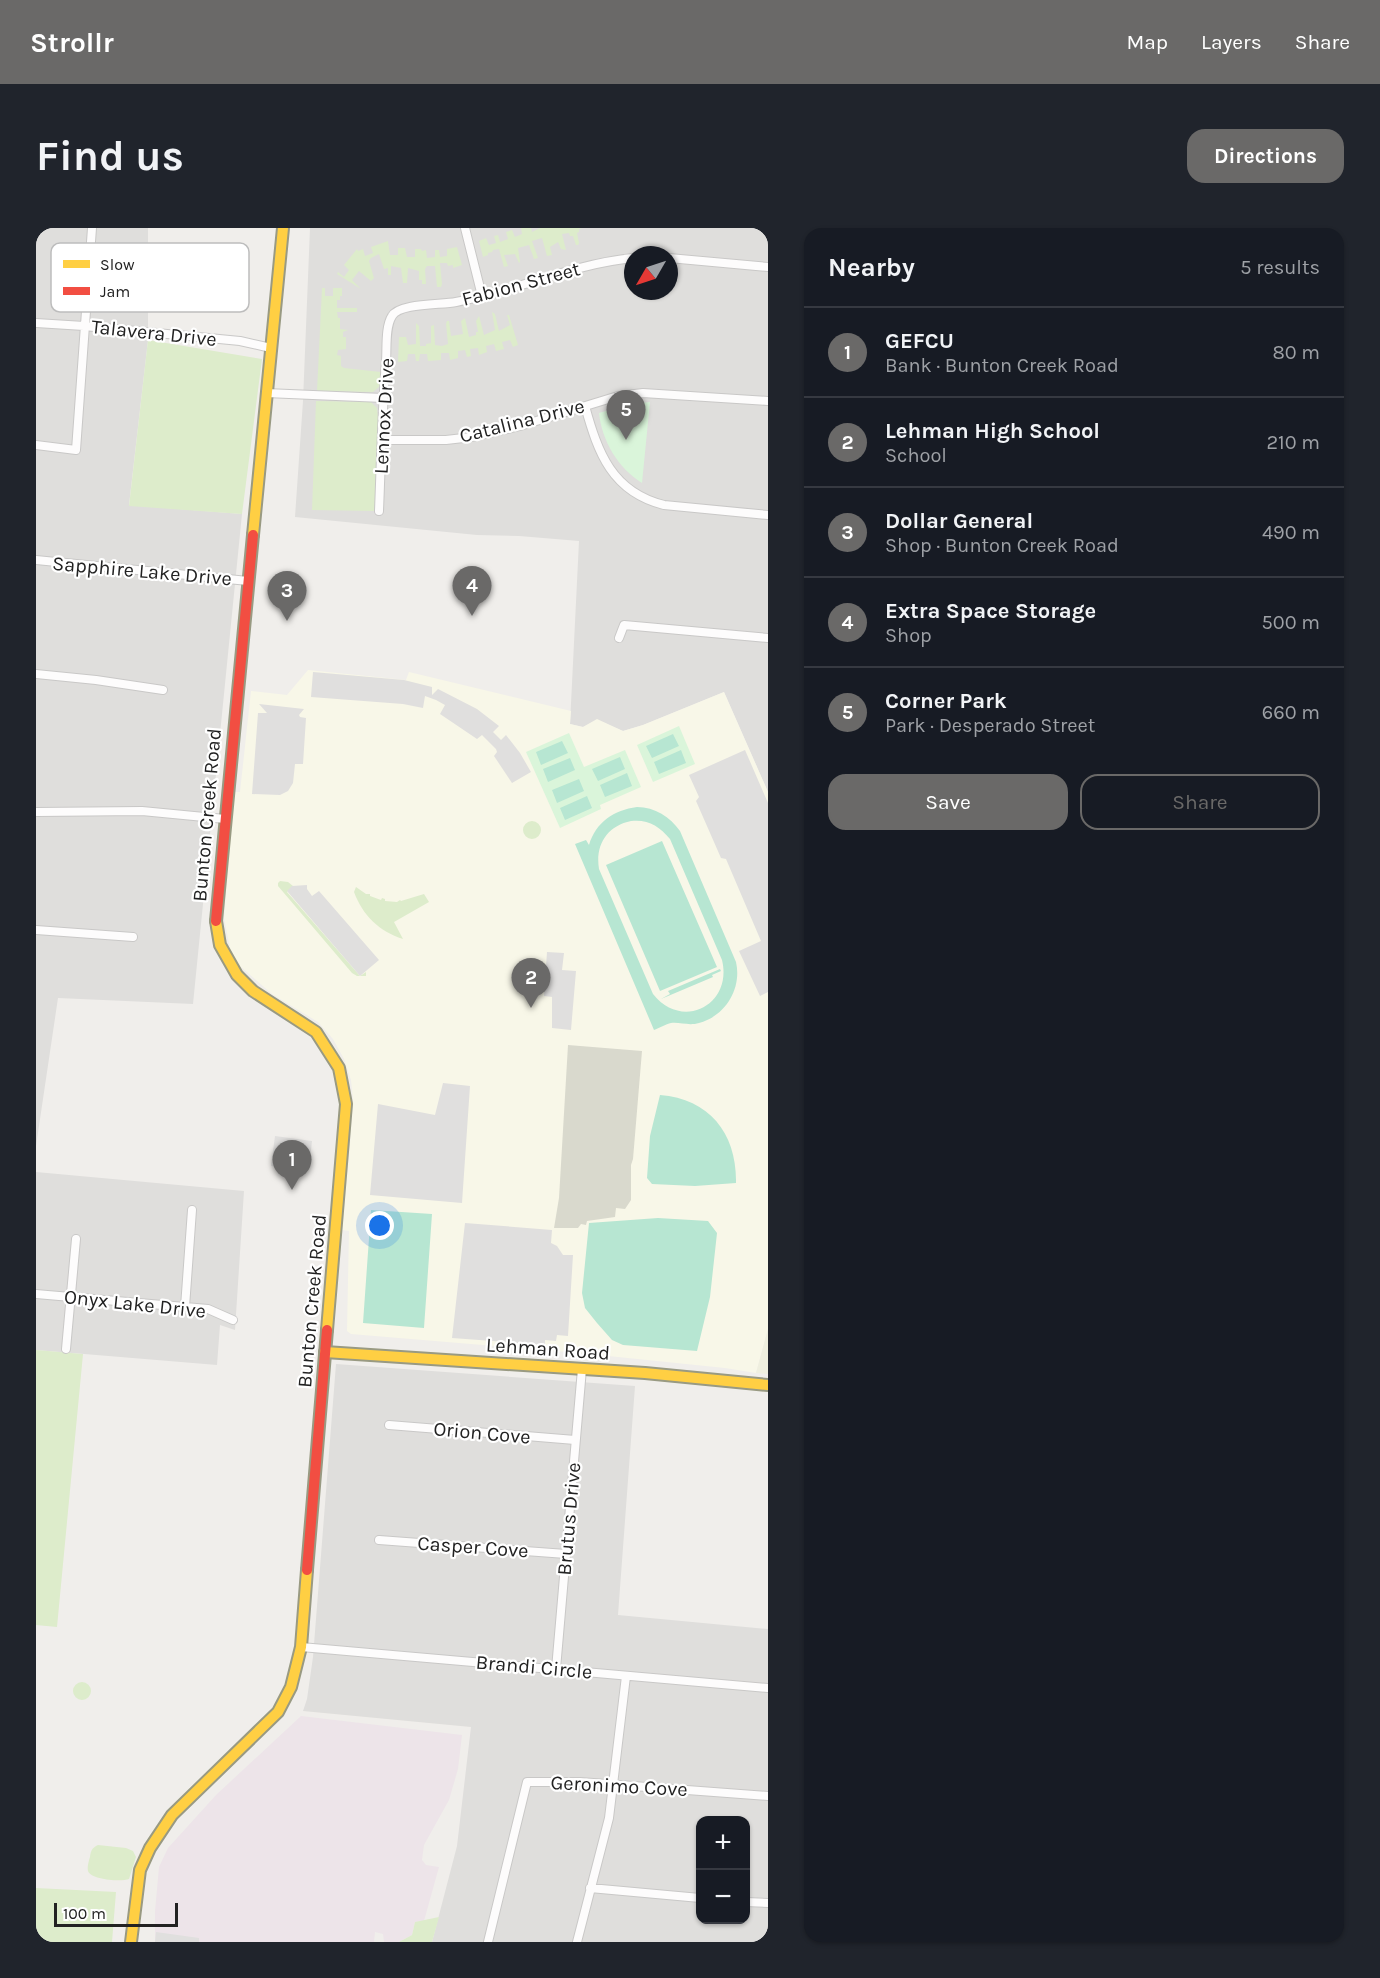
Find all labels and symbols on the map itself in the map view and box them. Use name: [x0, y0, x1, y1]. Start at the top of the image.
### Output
legend: [51, 243, 249, 312]
north arrow: [624, 246, 678, 300]
text: Slow: [100, 255, 135, 274]
street label: Fabion Street: [459, 257, 583, 311]
text: Jam: [100, 282, 130, 301]
street label: Talavera Drive: [90, 315, 218, 351]
street label: Lennox Drive: [369, 357, 399, 475]
pin: 5: [606, 390, 646, 440]
street label: Catalina Drive: [457, 394, 587, 448]
street label: Sapphire Lake Drive: [51, 552, 233, 590]
pin: 4: [452, 566, 492, 616]
pin: 3: [268, 572, 306, 621]
street label: Bunton Creek Road: [188, 727, 226, 903]
pin: 2: [512, 958, 550, 1008]
pin: 1: [272, 1140, 312, 1190]
your location: [365, 1211, 394, 1240]
street label: Bunton Creek Road: [293, 1213, 331, 1389]
street label: Onyx Lake Drive: [63, 1285, 207, 1323]
street label: Lehman Road: [485, 1333, 611, 1365]
street label: Orion Cove: [432, 1417, 532, 1449]
street label: Brutus Drive: [553, 1462, 585, 1576]
street label: Casper Cove: [417, 1532, 529, 1562]
street label: Brandi Circle: [475, 1650, 593, 1684]
street label: Geronimo Cove: [550, 1771, 688, 1801]
scale bar: [54, 1900, 178, 1928]

